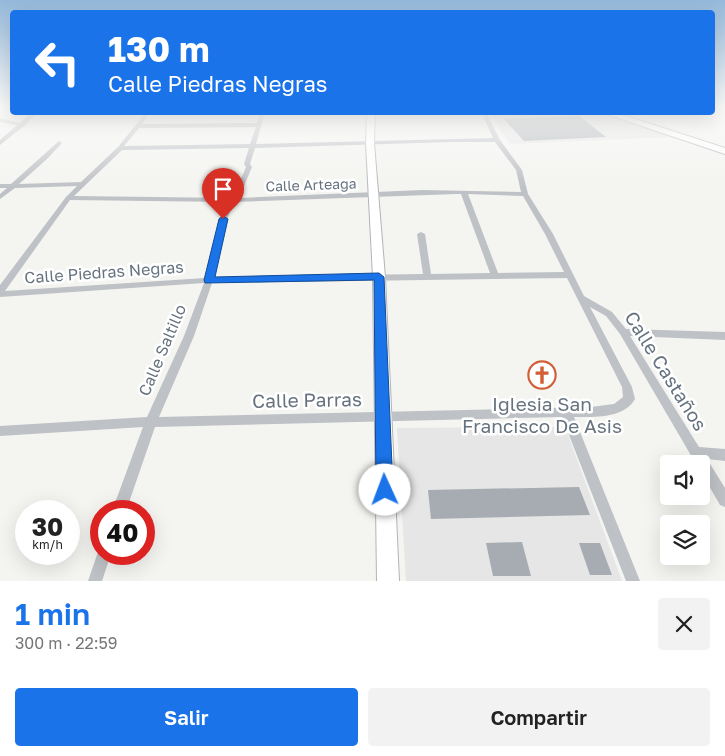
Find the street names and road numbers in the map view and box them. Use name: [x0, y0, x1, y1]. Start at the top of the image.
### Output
street label: Calle Arteaga: [265, 174, 357, 195]
street label: Calle Piedras Negras: [24, 256, 184, 288]
street label: Calle Saltillo: [134, 301, 190, 399]
street label: Calle Castaños: [620, 307, 712, 435]
street label: Calle Parras: [252, 387, 362, 412]

